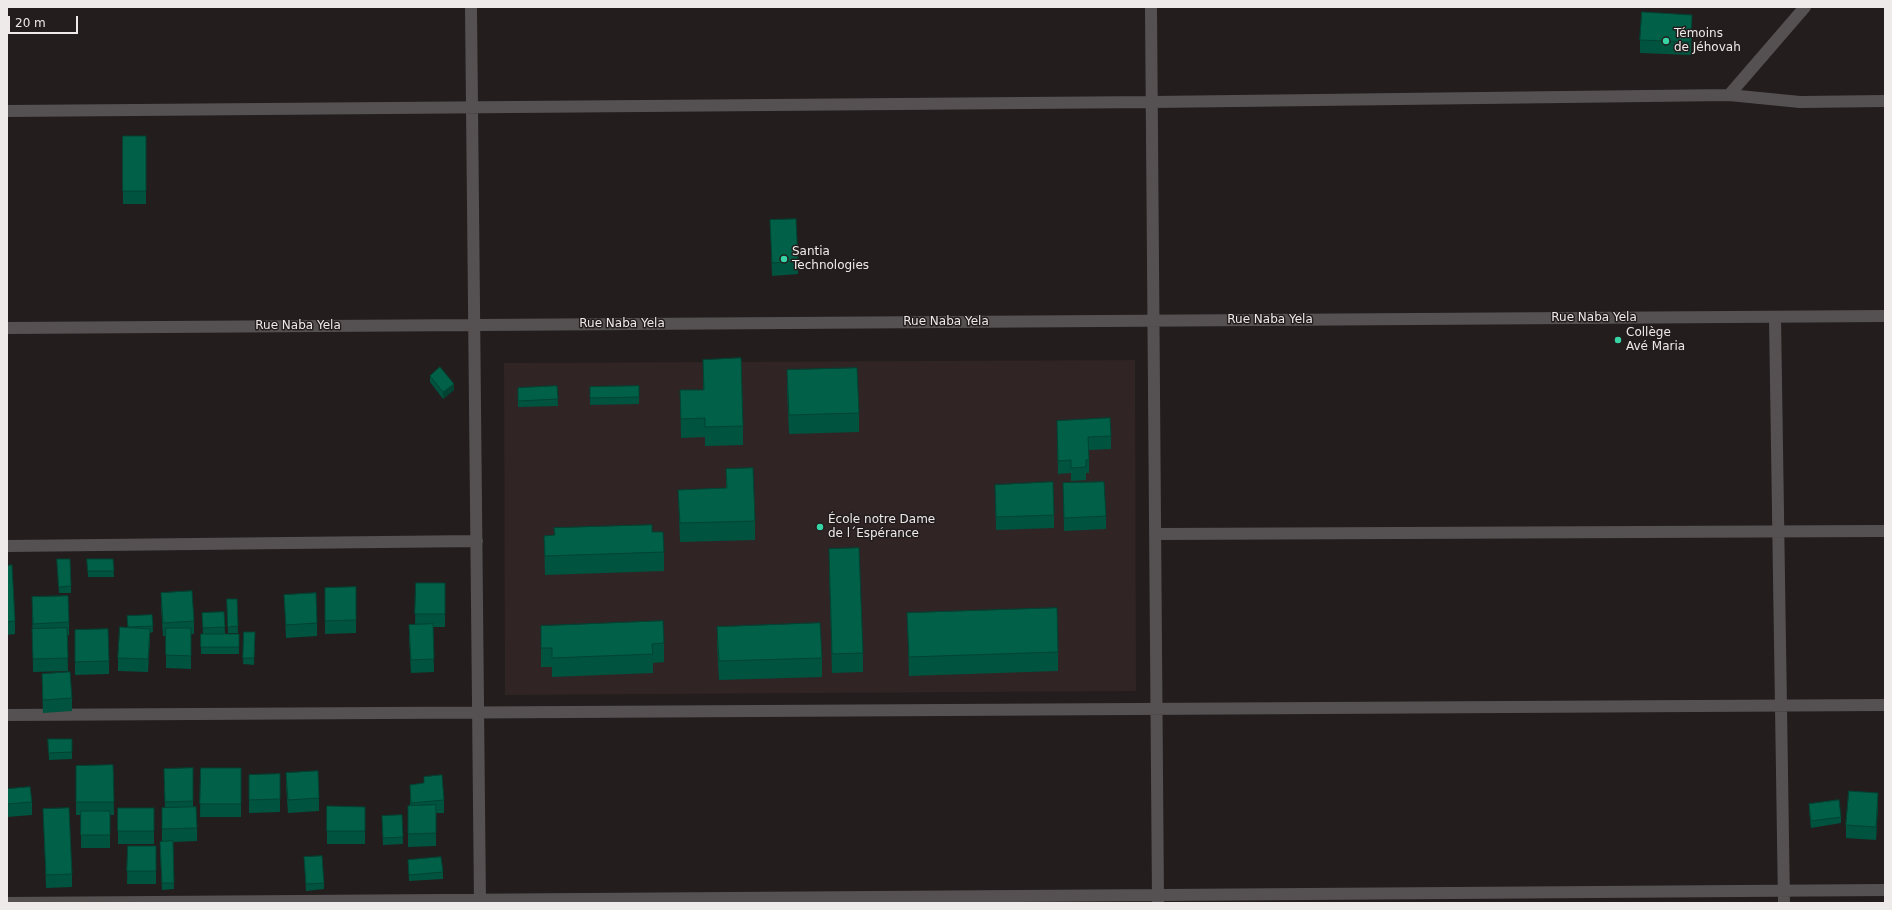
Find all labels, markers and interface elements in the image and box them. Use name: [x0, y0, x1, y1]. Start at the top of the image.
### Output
scale bar: [10, 8, 80, 34]
text: 20 m: [15, 16, 46, 30]
place label: Témoins de Jéhovah: [1674, 27, 1741, 55]
marker: Témoins de Jéhovah: [1661, 36, 1671, 46]
place label: Santia Technologies: [792, 245, 869, 273]
marker: Santia Technologies: [779, 254, 789, 264]
street label: Rue Naba Yela: [1551, 311, 1637, 325]
street label: Rue Naba Yela: [1227, 313, 1313, 327]
street label: Rue Naba Yela: [903, 315, 989, 329]
street label: Rue Naba Yela: [579, 317, 665, 331]
street label: Rue Naba Yela: [255, 319, 341, 333]
place label: Collège Avé Maria: [1626, 326, 1685, 354]
marker: Collège Avé Maria: [1613, 335, 1623, 345]
place label: École notre Dame de l´Espérance: [828, 513, 935, 541]
marker: École notre Dame de l´Espérance: [815, 522, 825, 532]

